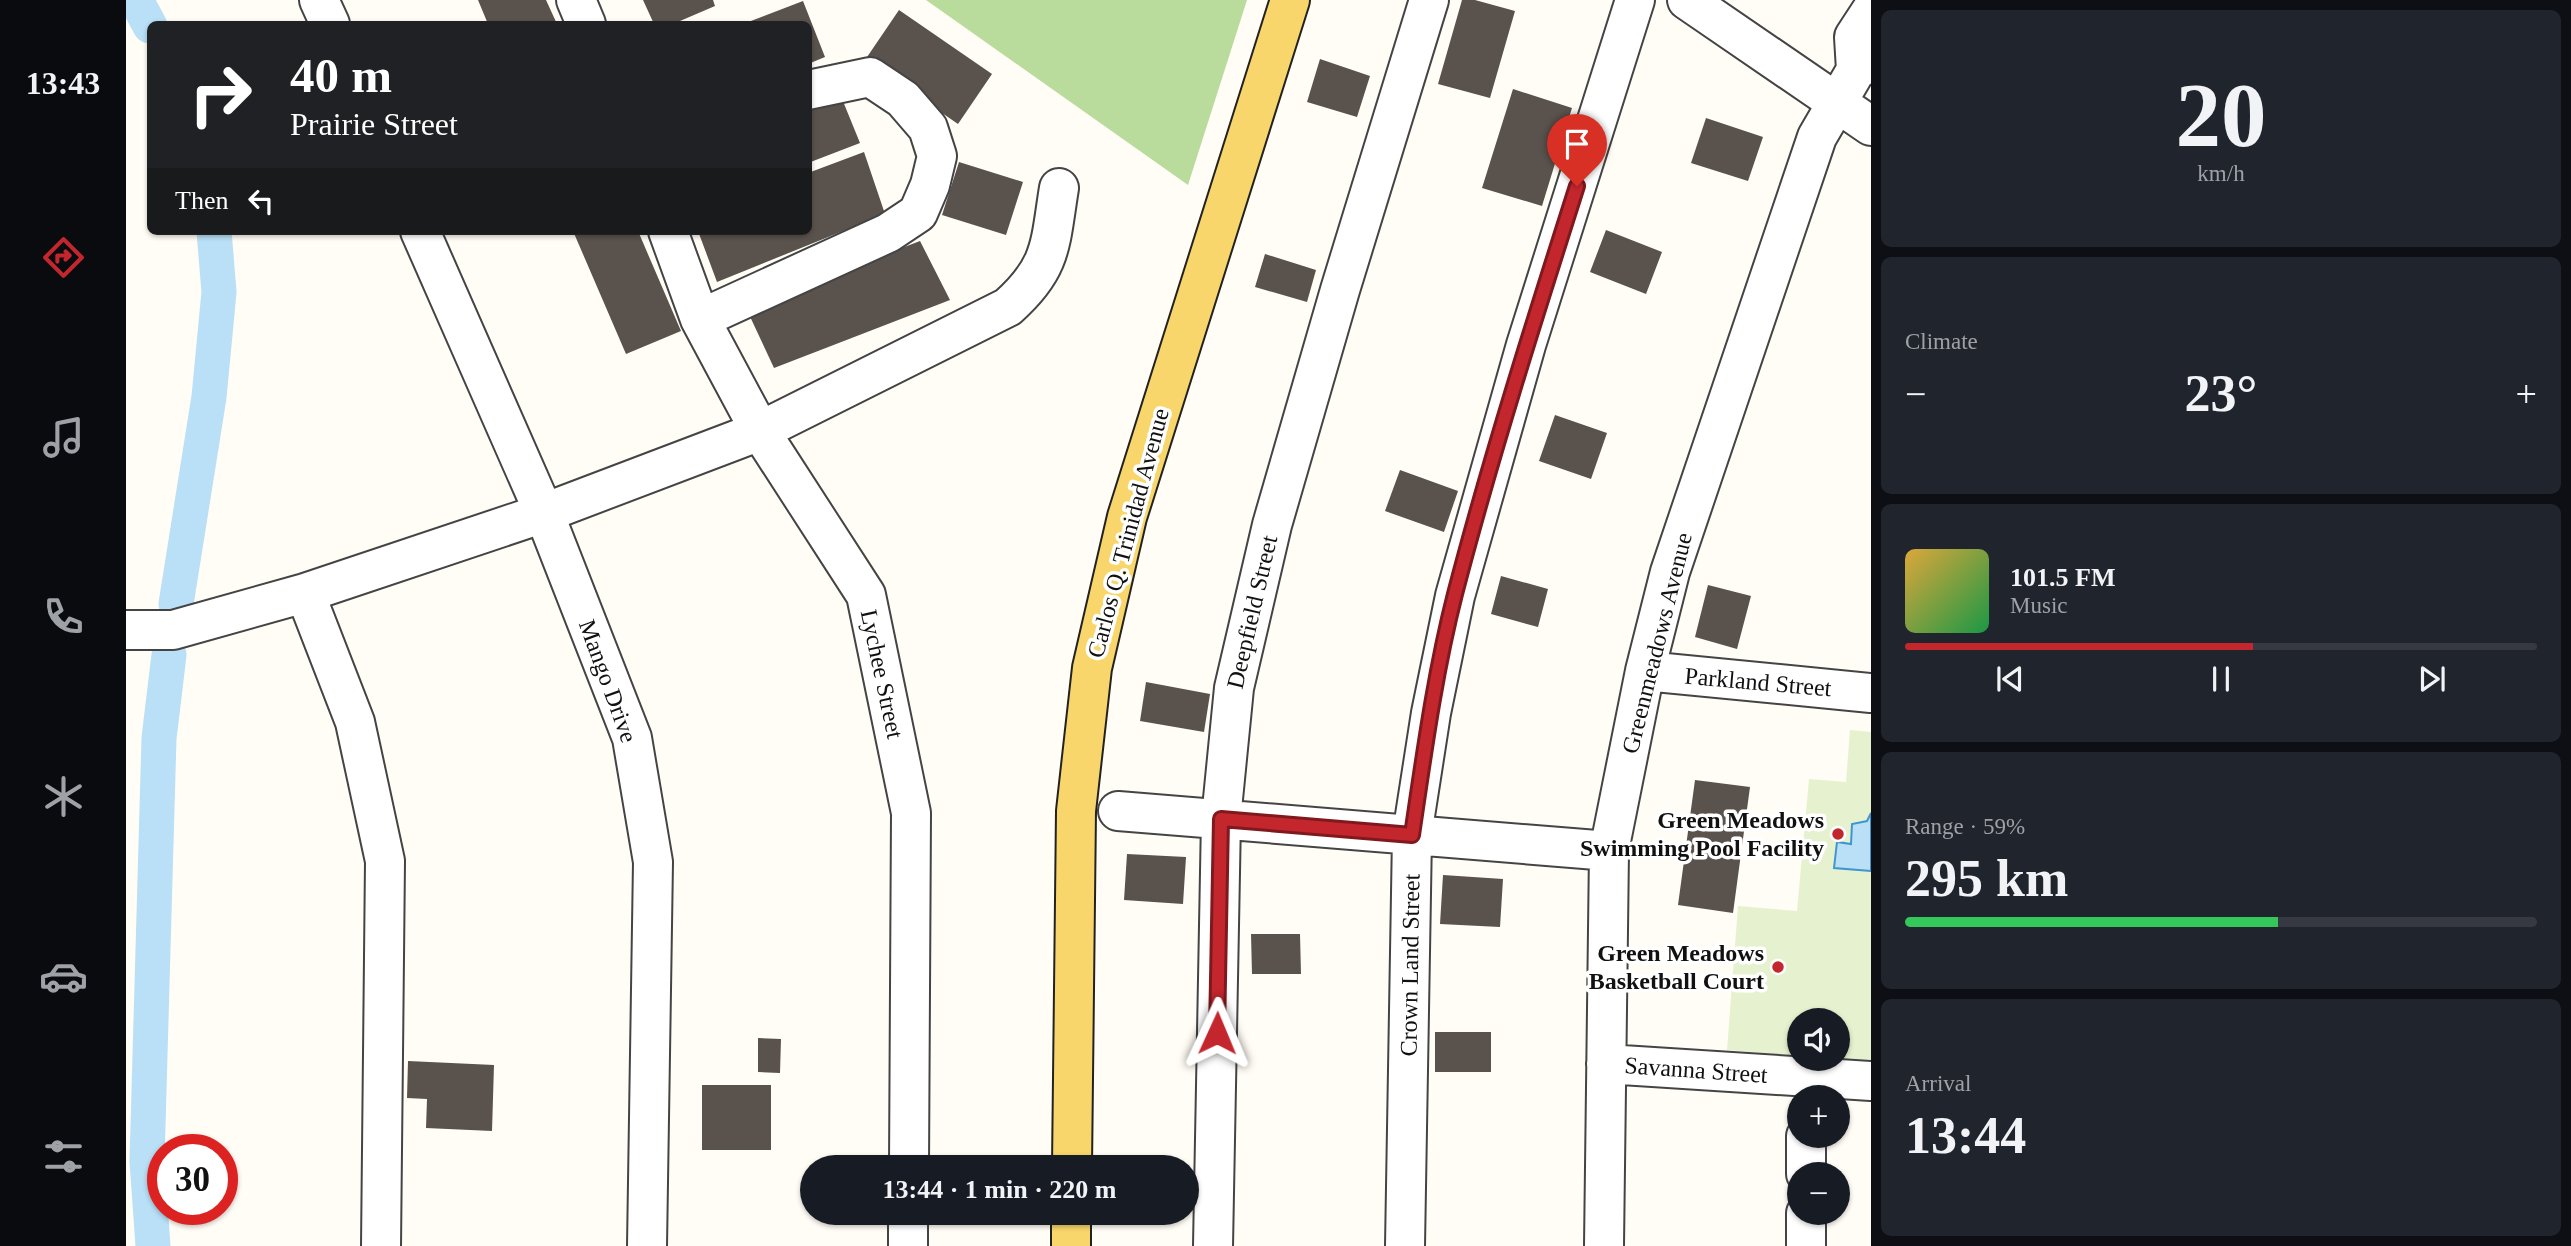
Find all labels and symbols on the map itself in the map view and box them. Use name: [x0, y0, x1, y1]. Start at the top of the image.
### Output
pin: [1547, 114, 1607, 186]
street label: Carlos Q. Trinidad Avenue: [1082, 406, 1174, 660]
street label: Greenmeadows Avenue: [1617, 530, 1697, 756]
street label: Deepfield Street: [1222, 532, 1282, 691]
street label: Lychee Street: [856, 607, 908, 741]
street label: Mango Drive: [574, 616, 642, 746]
street label: Parkland Street: [1683, 663, 1833, 701]
place label: Green Meadows Swimming Pool Facility: [1580, 807, 1824, 861]
marker: Green Meadows Swimming Pool Facility: [1830, 826, 1846, 842]
street label: Crown Land Street: [1395, 873, 1425, 1057]
place label: Green Meadows Basketball Court: [1589, 940, 1764, 994]
marker: Green Meadows Basketball Court: [1770, 959, 1786, 975]
position arrow: [1180, 996, 1254, 1070]
street label: Savanna Street: [1624, 1052, 1769, 1088]
speed limit sign: 30: [147, 1134, 238, 1225]

